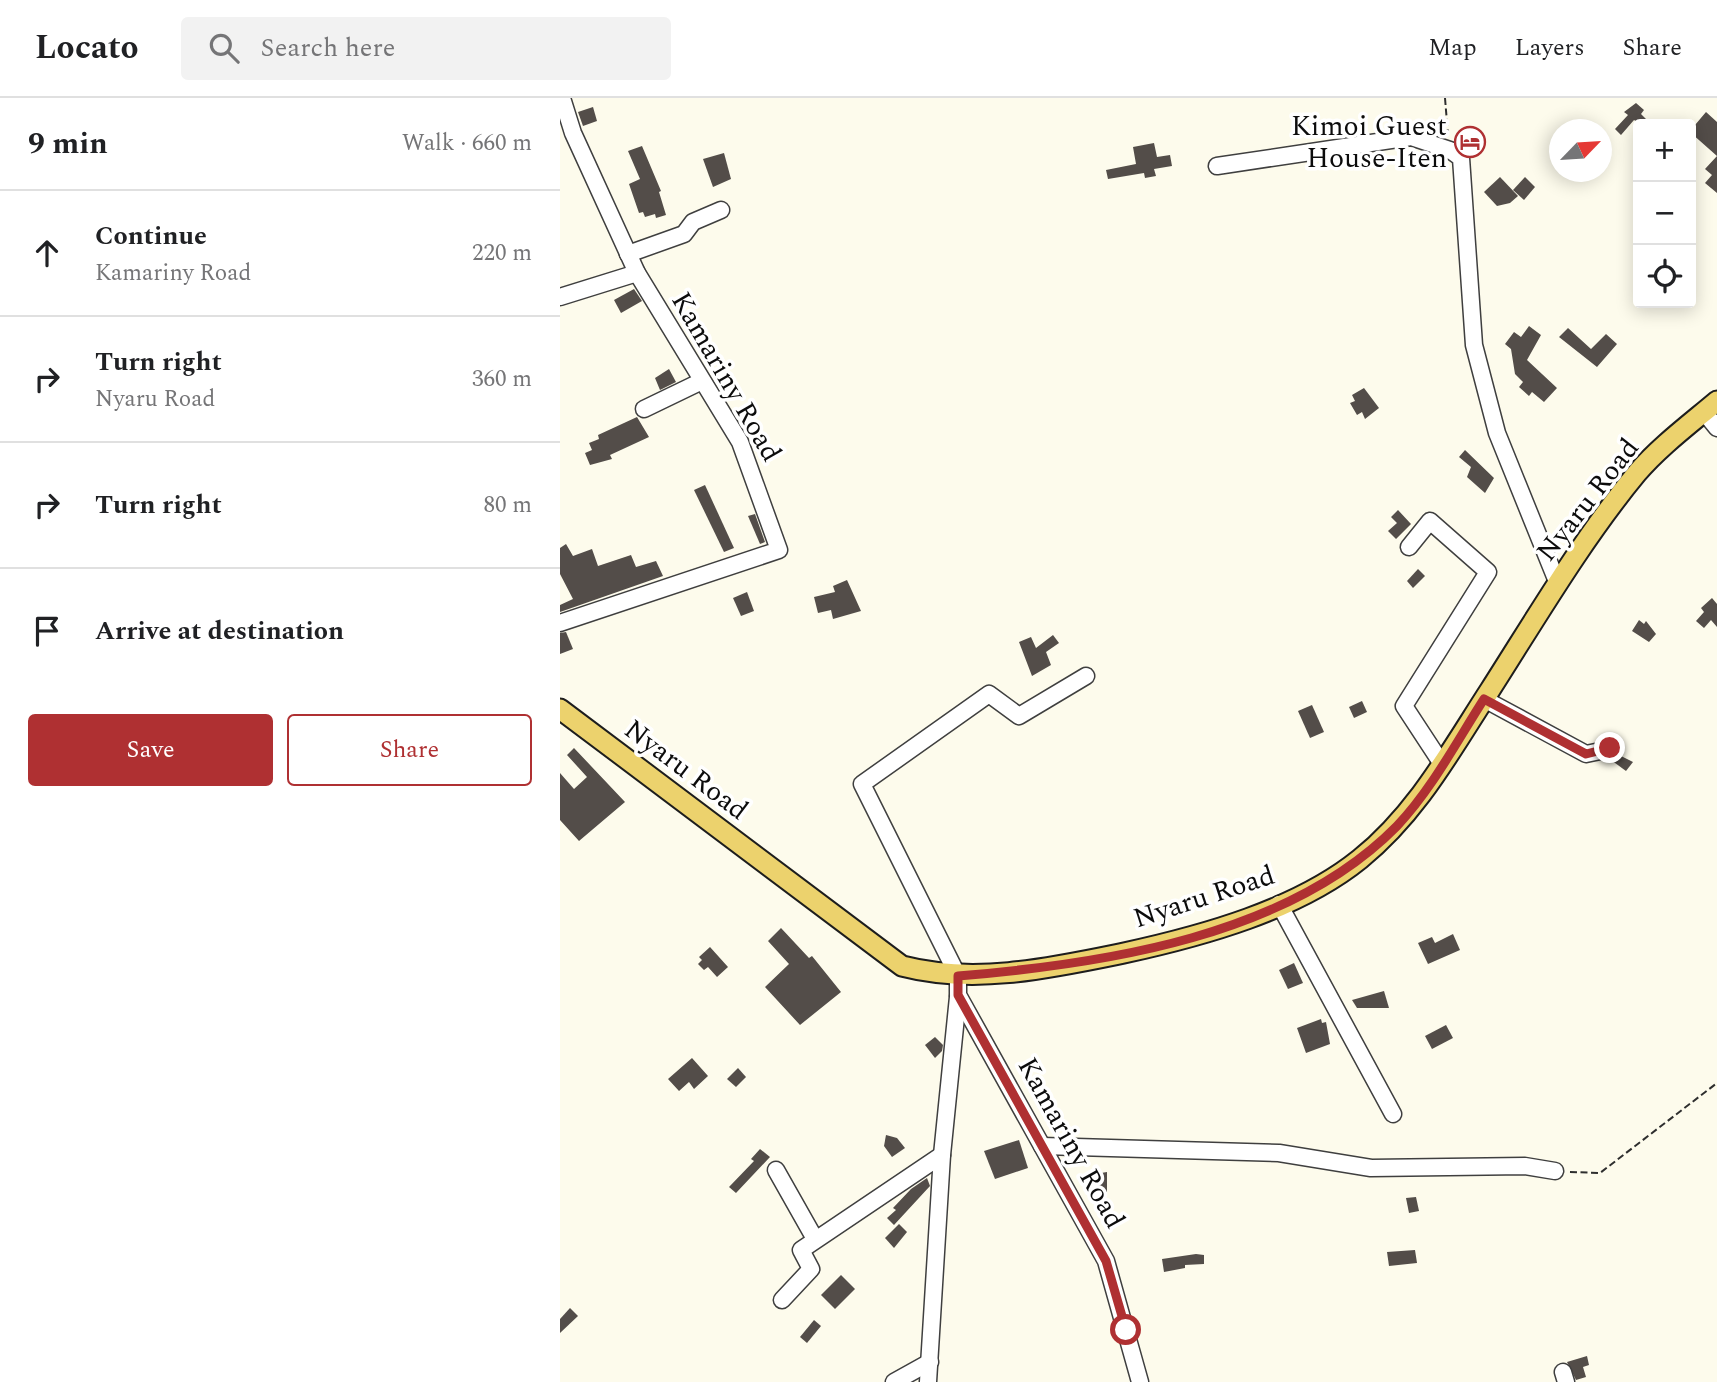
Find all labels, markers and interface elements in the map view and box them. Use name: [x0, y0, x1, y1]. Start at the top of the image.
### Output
search box: [181, 17, 671, 80]
text: Locato: [35, 23, 139, 73]
text: Search here: [261, 28, 395, 68]
icon: search: [205, 29, 243, 67]
text: Map: [1428, 30, 1477, 66]
text: Layers: [1515, 30, 1585, 66]
text: Share: [1623, 30, 1682, 66]
place label: Kimoi Guest House-Iten: [1291, 105, 1447, 180]
north arrow: [1549, 119, 1612, 182]
map controls: [1633, 119, 1696, 308]
button: +: [1633, 119, 1696, 182]
text: 9 min: [28, 121, 108, 167]
hotel icon: Kimoi Guest House-Iten: [1453, 125, 1487, 159]
text: Walk · 660 m: [402, 126, 532, 161]
button: −: [1633, 182, 1696, 245]
text: Continue: [95, 216, 207, 256]
icon: ahead: [28, 234, 66, 272]
text: 220 m: [472, 236, 532, 271]
button: locate: [1633, 245, 1696, 308]
text: Kamariny Road: [95, 256, 251, 291]
street label: Kamariny Road: [660, 284, 792, 470]
text: Turn right: [95, 342, 222, 382]
icon: right: [28, 360, 66, 398]
text: 360 m: [472, 362, 532, 397]
text: Nyaru Road: [95, 382, 215, 417]
street label: Nyaru Road: [1526, 429, 1650, 571]
text: Turn right: [95, 485, 222, 525]
icon: right: [28, 486, 66, 524]
text: 80 m: [483, 488, 532, 523]
text: Arrive at destination: [95, 611, 344, 651]
icon: arrive: [28, 612, 66, 650]
street label: Nyaru Road: [615, 709, 757, 831]
button: Save: [28, 714, 273, 786]
button: Share: [287, 714, 532, 786]
route end: [1594, 732, 1625, 763]
street label: Nyaru Road: [1128, 854, 1280, 940]
street label: Kamariny Road: [1006, 1049, 1136, 1237]
route start: [1110, 1314, 1141, 1345]

